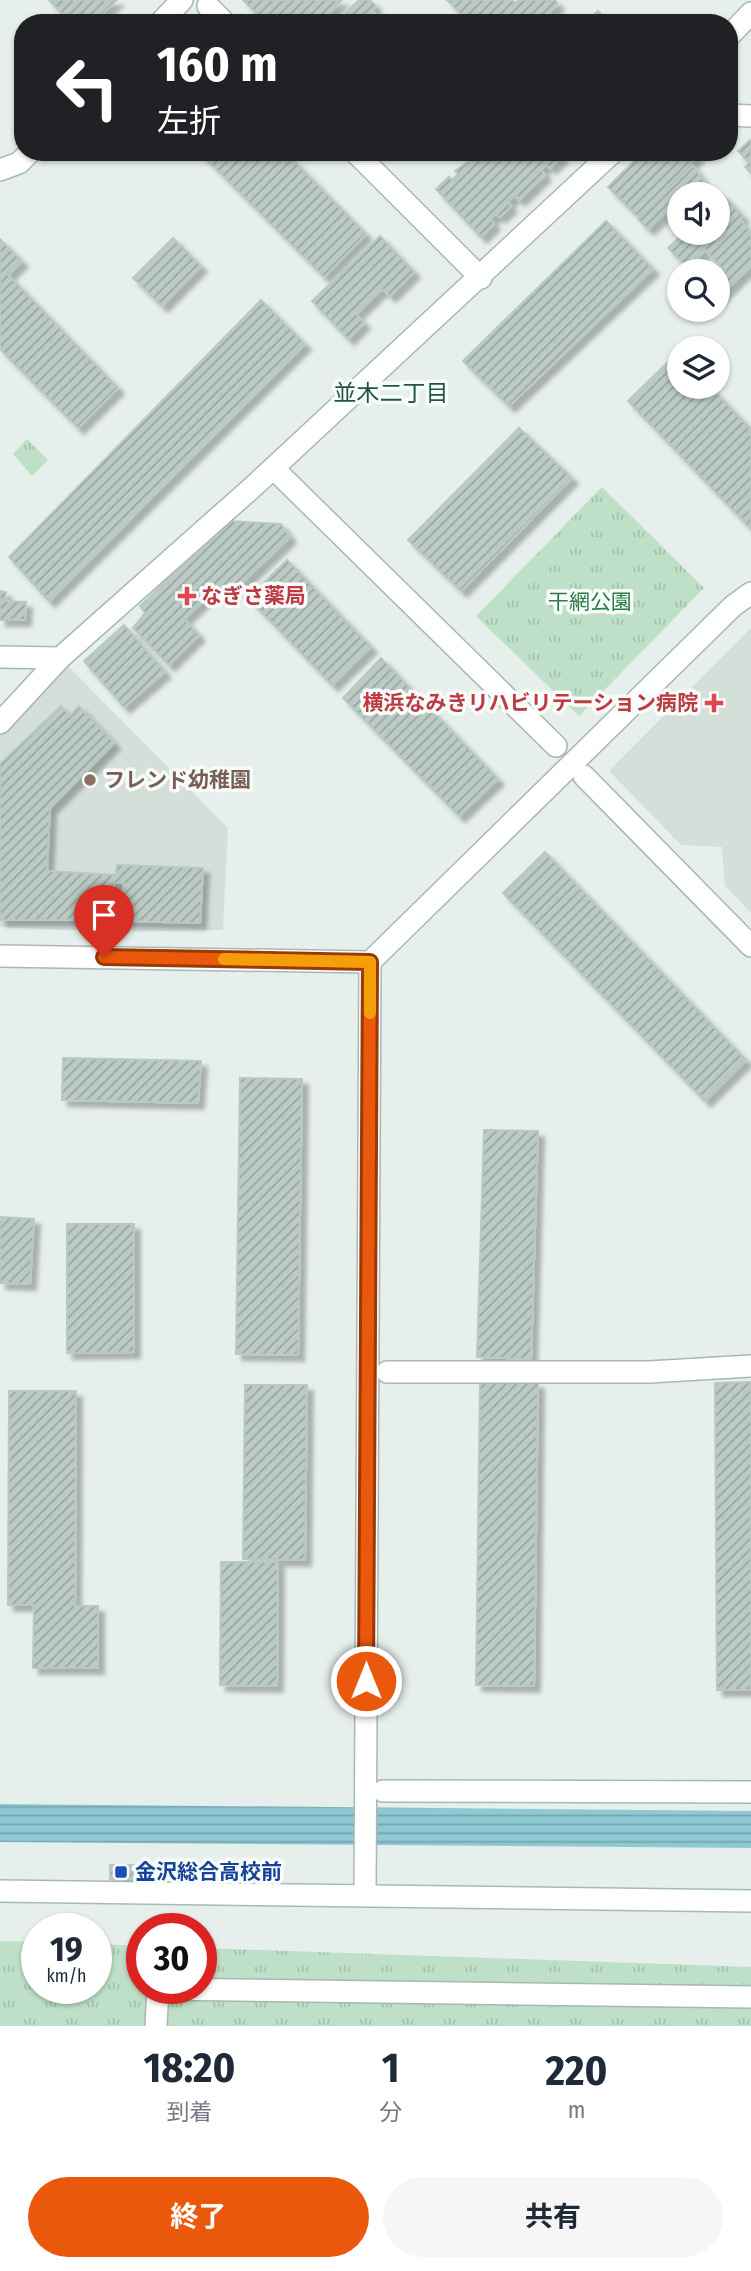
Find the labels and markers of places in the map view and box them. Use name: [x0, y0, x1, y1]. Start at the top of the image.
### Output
place label: なぎさ薬局: [201, 583, 306, 609]
marker: なぎさ薬局: [179, 588, 195, 604]
place label: 横浜なみきリハビリテーション病院: [362, 690, 698, 716]
marker: 横浜なみきリハビリテーション病院: [704, 693, 724, 713]
place label: フレンド幼稚園: [104, 767, 251, 793]
marker: フレンド幼稚園: [82, 772, 98, 788]
pin: [74, 885, 134, 957]
place label: 金沢総合高校前: [135, 1859, 282, 1885]
marker: 金沢総合高校前: [113, 1864, 129, 1880]

